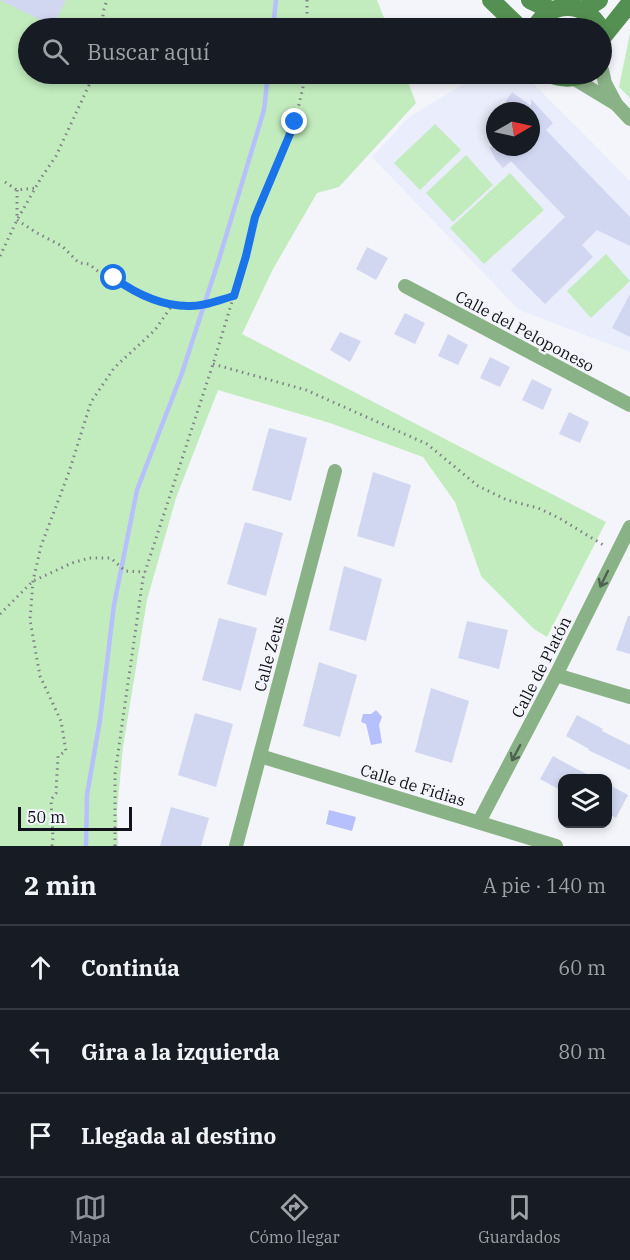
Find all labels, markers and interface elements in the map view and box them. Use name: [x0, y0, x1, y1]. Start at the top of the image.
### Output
search box: [18, 18, 612, 84]
icon: search: [39, 35, 72, 68]
text: Buscar aquí: [87, 37, 210, 66]
north arrow: [486, 102, 540, 156]
route end: [281, 108, 307, 134]
route start: [100, 264, 126, 290]
street label: Calle del Peloponeso: [452, 286, 598, 376]
one-way arrow: [598, 570, 610, 587]
street label: Calle de Platón: [507, 613, 575, 721]
street label: Calle Zeus: [249, 614, 289, 694]
one-way arrow: [509, 744, 521, 762]
street label: Calle de Fidias: [358, 760, 468, 810]
map controls: [558, 774, 612, 828]
button: layers: [558, 774, 612, 828]
scale bar: [18, 804, 132, 832]
text: 50 m: [27, 807, 65, 827]
text: 2 min: [24, 868, 97, 902]
text: A pie · 140 m: [483, 872, 606, 899]
icon: ahead: [24, 951, 57, 984]
text: Continúa: [81, 953, 180, 982]
text: 60 m: [558, 954, 606, 981]
icon: left: [24, 1035, 57, 1068]
text: Gira a la izquierda: [81, 1037, 280, 1066]
text: 80 m: [558, 1038, 606, 1065]
icon: arrive: [24, 1119, 57, 1152]
text: Llegada al destino: [81, 1121, 276, 1150]
tab: Mapa: [69, 1191, 111, 1247]
tab: Cómo llegar: [250, 1191, 339, 1247]
tab: Guardados: [478, 1191, 561, 1247]

